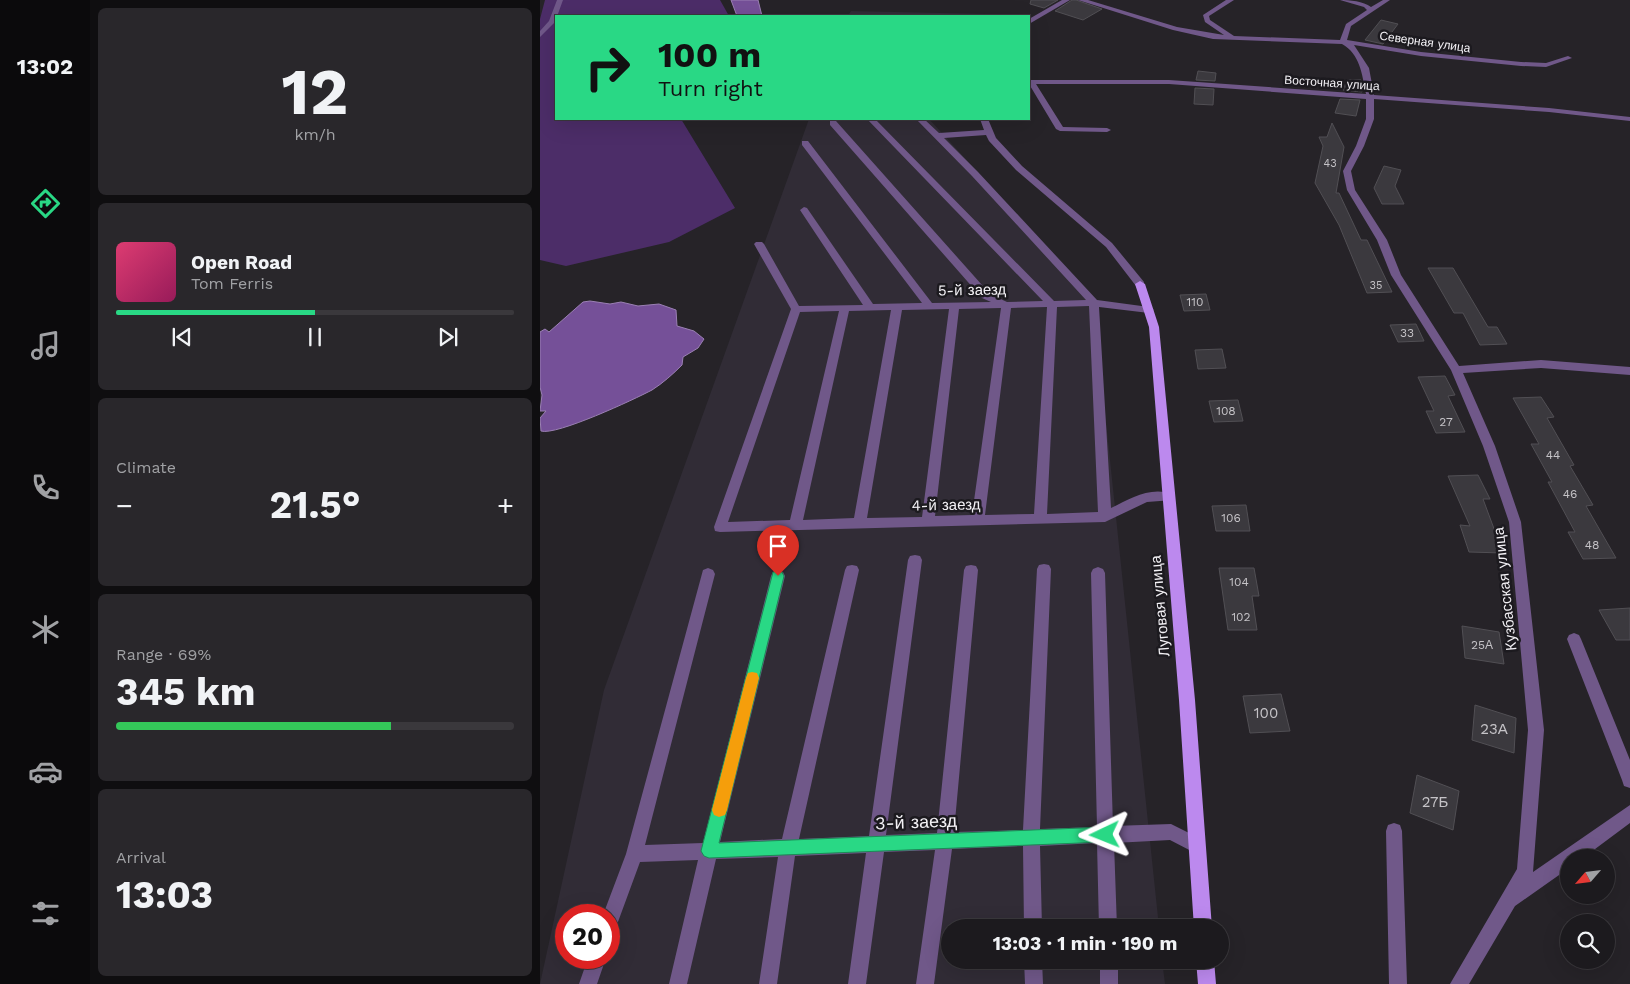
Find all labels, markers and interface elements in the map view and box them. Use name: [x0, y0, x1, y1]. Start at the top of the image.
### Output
street label: Северная улица: [1379, 29, 1472, 55]
text: 100 m: [658, 34, 761, 76]
icon: right: [575, 35, 640, 100]
text: 13:02: [17, 54, 73, 79]
text: 12: [282, 54, 348, 130]
street label: Восточная улица: [1284, 73, 1380, 93]
text: Turn right: [658, 76, 763, 101]
text: km/h: [294, 125, 336, 144]
house number: 43: [1323, 157, 1337, 170]
icon: directions: [28, 186, 63, 221]
text: Open Road: [191, 251, 292, 274]
text: Tom Ferris: [191, 274, 273, 293]
house number: 35: [1370, 279, 1382, 292]
street label: 5-й заезд: [938, 280, 1007, 300]
house number: 110: [1187, 295, 1203, 309]
icon: previous: [168, 323, 196, 351]
icon: pause: [301, 323, 329, 351]
icon: next: [434, 323, 462, 351]
house number: 33: [1400, 326, 1414, 340]
icon: music: [28, 328, 63, 363]
house number: 108: [1216, 404, 1236, 418]
house number: 27: [1439, 415, 1453, 429]
house number: 44: [1546, 448, 1560, 462]
text: Climate: [116, 458, 176, 477]
icon: phone: [28, 470, 63, 505]
text: 21.5°: [269, 483, 361, 527]
house number: 46: [1563, 487, 1577, 501]
text: −: [116, 489, 133, 522]
text: +: [497, 489, 514, 522]
street label: 4-й заезд: [911, 495, 981, 515]
house number: 106: [1221, 511, 1241, 525]
pin: [757, 525, 799, 576]
street label: Кузбасская улица: [1489, 526, 1520, 652]
icon: arrive: [764, 532, 792, 560]
house number: 48: [1585, 538, 1599, 552]
street label: Луговая улица: [1147, 554, 1173, 657]
house number: 104: [1229, 575, 1249, 589]
house number: 102: [1231, 610, 1251, 624]
icon: climate: [28, 612, 63, 647]
house number: 25А: [1471, 638, 1493, 652]
text: Range · 69%: [116, 645, 211, 664]
text: 345 km: [116, 670, 256, 714]
house number: 100: [1254, 704, 1278, 722]
house number: 23А: [1480, 720, 1508, 738]
icon: car: [28, 754, 63, 789]
house number: 27Б: [1422, 793, 1449, 811]
position arrow: [1078, 808, 1130, 860]
street label: 3-й заезд: [875, 810, 958, 833]
text: Arrival: [116, 848, 166, 867]
north arrow: [1560, 849, 1615, 904]
map controls: [1560, 849, 1615, 969]
text: 13:03: [116, 873, 213, 917]
icon: filters: [28, 896, 63, 931]
speed limit sign: 20: [555, 904, 620, 969]
button: search: [1560, 914, 1615, 969]
text: 13:03 · 1 min · 190 m: [993, 932, 1177, 955]

